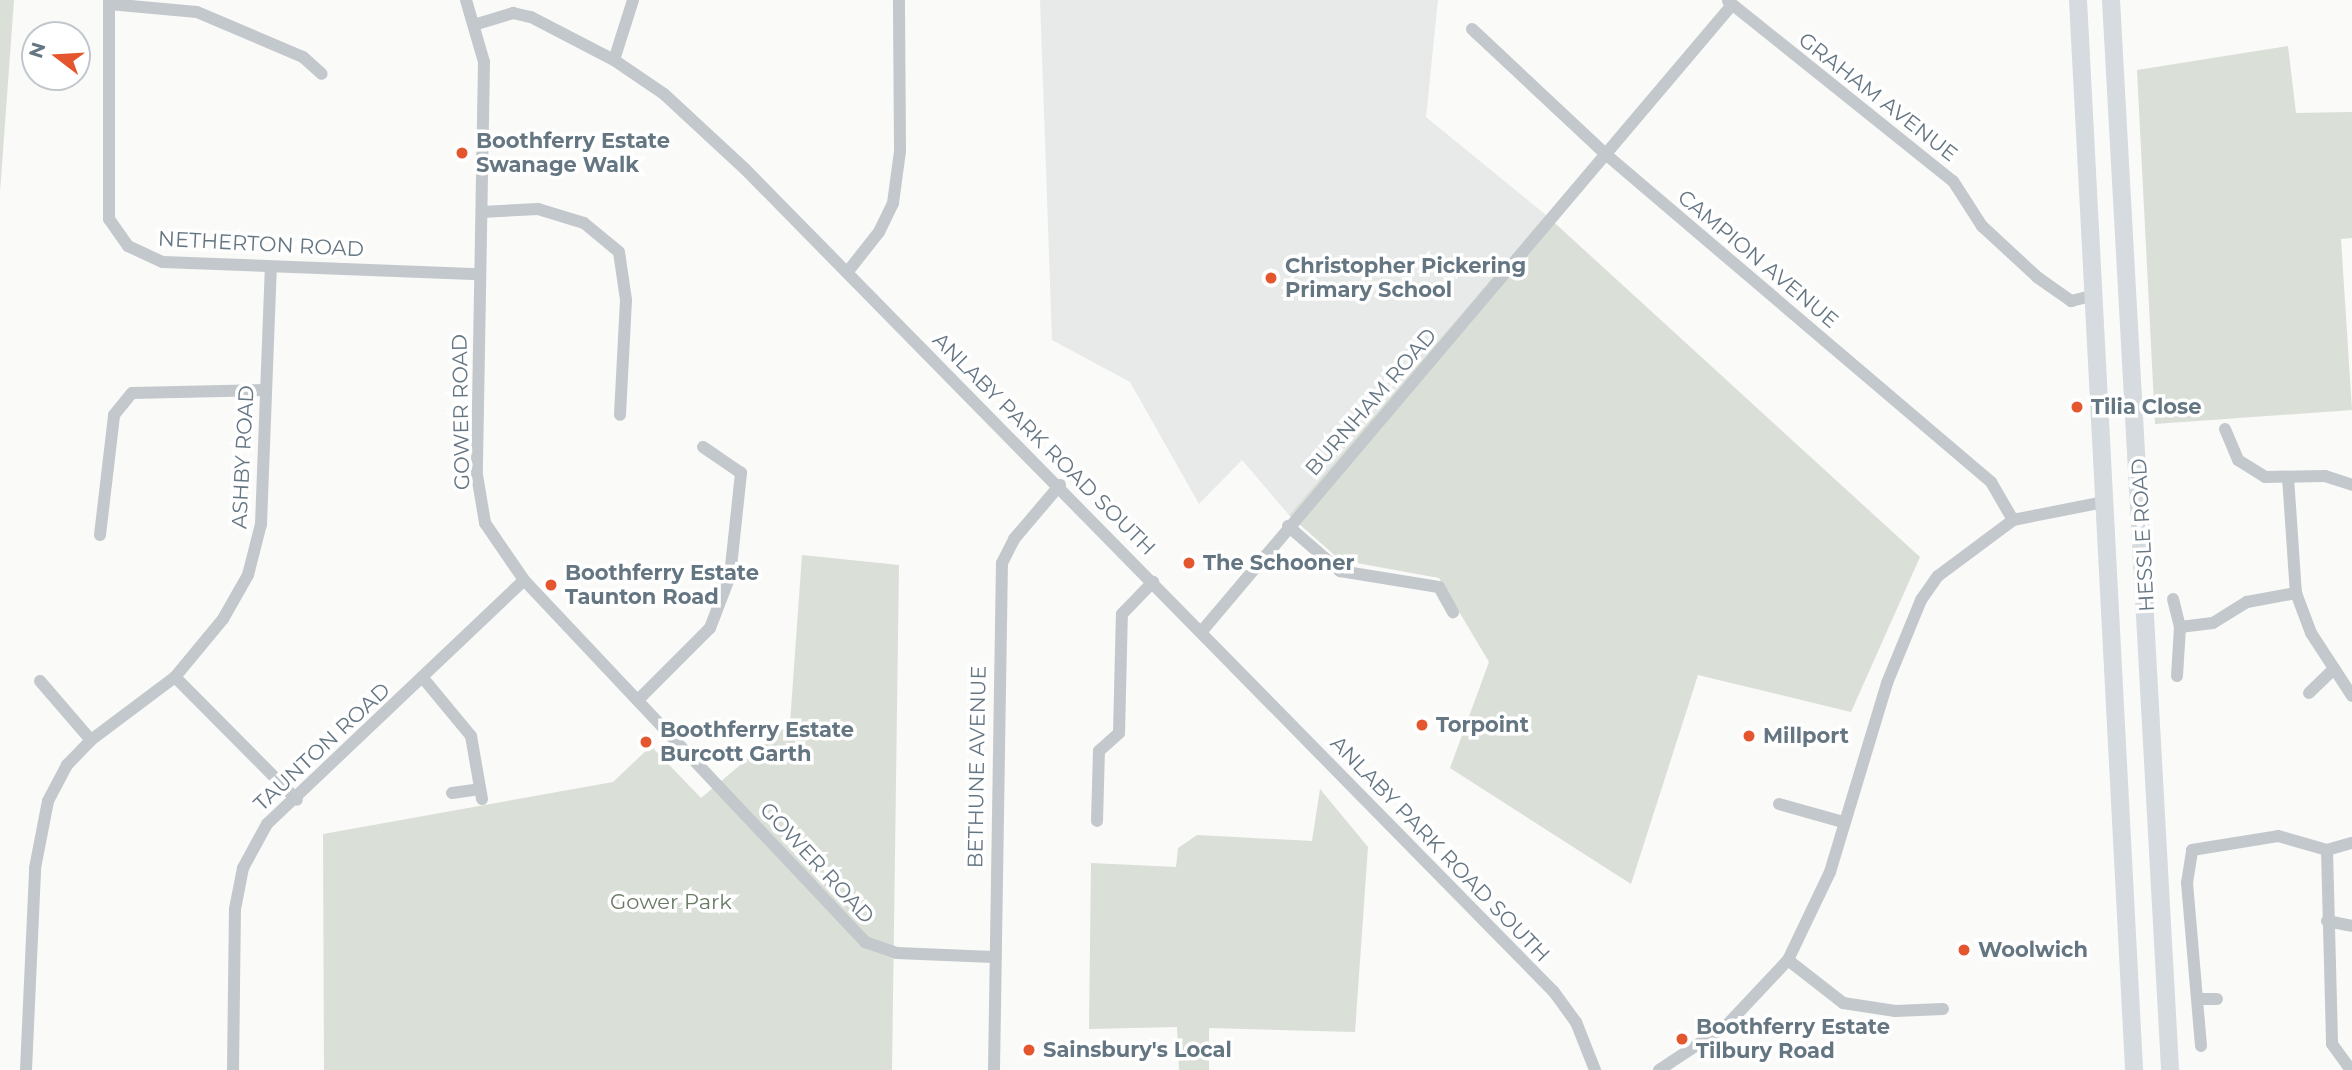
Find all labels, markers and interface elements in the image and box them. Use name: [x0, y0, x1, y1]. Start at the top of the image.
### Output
north arrow: [21, 21, 91, 91]
street label: GRAHAM AVENUE: [1794, 27, 1962, 167]
text: N: [24, 40, 51, 61]
place label: Boothferry Estate Swanage Walk: [476, 128, 670, 178]
marker: Boothferry Estate Swanage Walk: [454, 145, 470, 161]
street label: CAMPION AVENUE: [1673, 185, 1843, 333]
street label: NETHERTON ROAD: [157, 226, 365, 262]
place label: Christopher Pickering Primary School: [1285, 253, 1526, 303]
marker: Christopher Pickering Primary School: [1263, 270, 1279, 286]
street label: BURNHAM ROAD: [1300, 323, 1442, 481]
street label: ANLABY PARK ROAD SOUTH: [927, 327, 1161, 561]
street label: GOWER ROAD: [447, 334, 475, 490]
street label: ASHBY ROAD: [227, 385, 259, 529]
place label: Tilia Close: [2091, 394, 2202, 420]
marker: Tilia Close: [2069, 399, 2085, 415]
street label: HESSLE ROAD: [2126, 458, 2160, 612]
place label: The Schooner: [1203, 550, 1354, 576]
marker: The Schooner: [1181, 555, 1197, 571]
place label: Boothferry Estate Taunton Road: [565, 560, 759, 610]
marker: Boothferry Estate Taunton Road: [543, 577, 559, 593]
street label: BETHUNE AVENUE: [963, 665, 991, 869]
street label: TAUNTON ROAD: [249, 677, 395, 817]
place label: Torpoint: [1436, 712, 1529, 738]
place label: Boothferry Estate Burcott Garth: [660, 717, 854, 767]
marker: Torpoint: [1414, 717, 1430, 733]
place label: Millport: [1763, 723, 1849, 749]
marker: Millport: [1741, 728, 1757, 744]
street label: ANLABY PARK ROAD SOUTH: [1325, 731, 1555, 967]
marker: Boothferry Estate Burcott Garth: [638, 734, 654, 750]
street label: GOWER ROAD: [755, 797, 879, 929]
park label: Gower Park: [610, 889, 732, 915]
place label: Woolwich: [1978, 937, 2088, 963]
marker: Woolwich: [1956, 942, 1972, 958]
place label: Boothferry Estate Tilbury Road: [1696, 1014, 1890, 1064]
marker: Boothferry Estate Tilbury Road: [1674, 1031, 1690, 1047]
place label: Sainsbury's Local: [1043, 1037, 1232, 1063]
marker: Sainsbury's Local: [1021, 1042, 1037, 1058]

